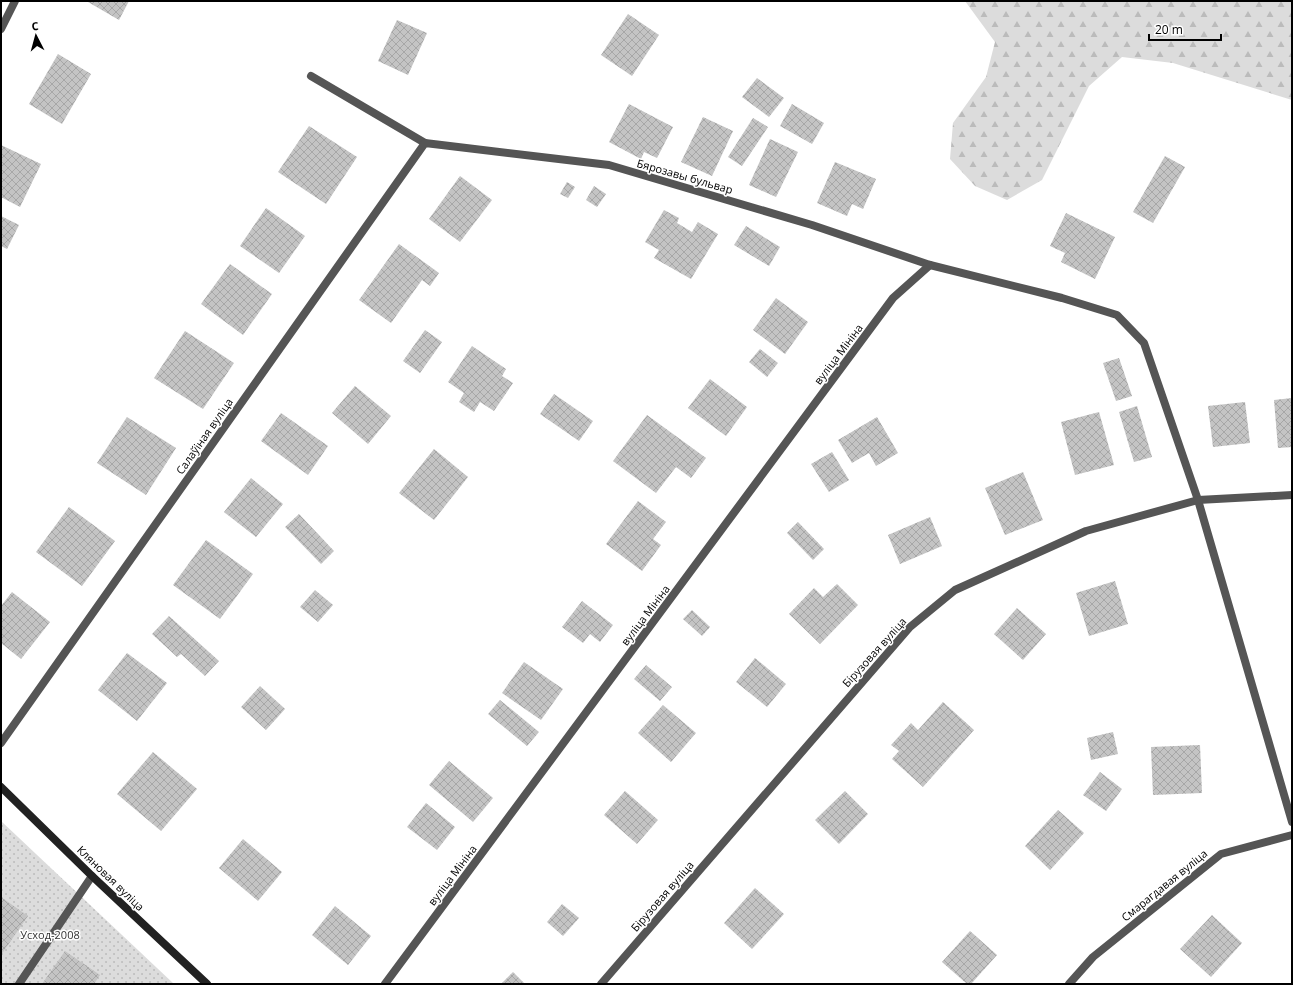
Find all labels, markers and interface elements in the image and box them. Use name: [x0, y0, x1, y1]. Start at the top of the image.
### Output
north arrow: [16, 16, 56, 56]
scale bar: [1149, 16, 1221, 42]
text: С: [31, 18, 39, 33]
text: 20 m: [1155, 21, 1183, 38]
street label: Бярозавы бульвар: [635, 155, 735, 197]
street label: вуліца Мініна: [810, 321, 866, 387]
street label: Салаўіная вуліца: [172, 395, 236, 477]
street label: вуліца Мініна: [617, 582, 673, 648]
street label: Бірузовая вуліца: [839, 614, 909, 690]
street label: Кляновая вуліца: [74, 842, 148, 914]
street label: вуліца Мініна: [424, 842, 480, 908]
street label: Смарагдавая вуліца: [1118, 846, 1210, 924]
street label: Бірузовая вуліца: [627, 858, 697, 934]
park label: Усход-2008: [20, 927, 80, 942]

